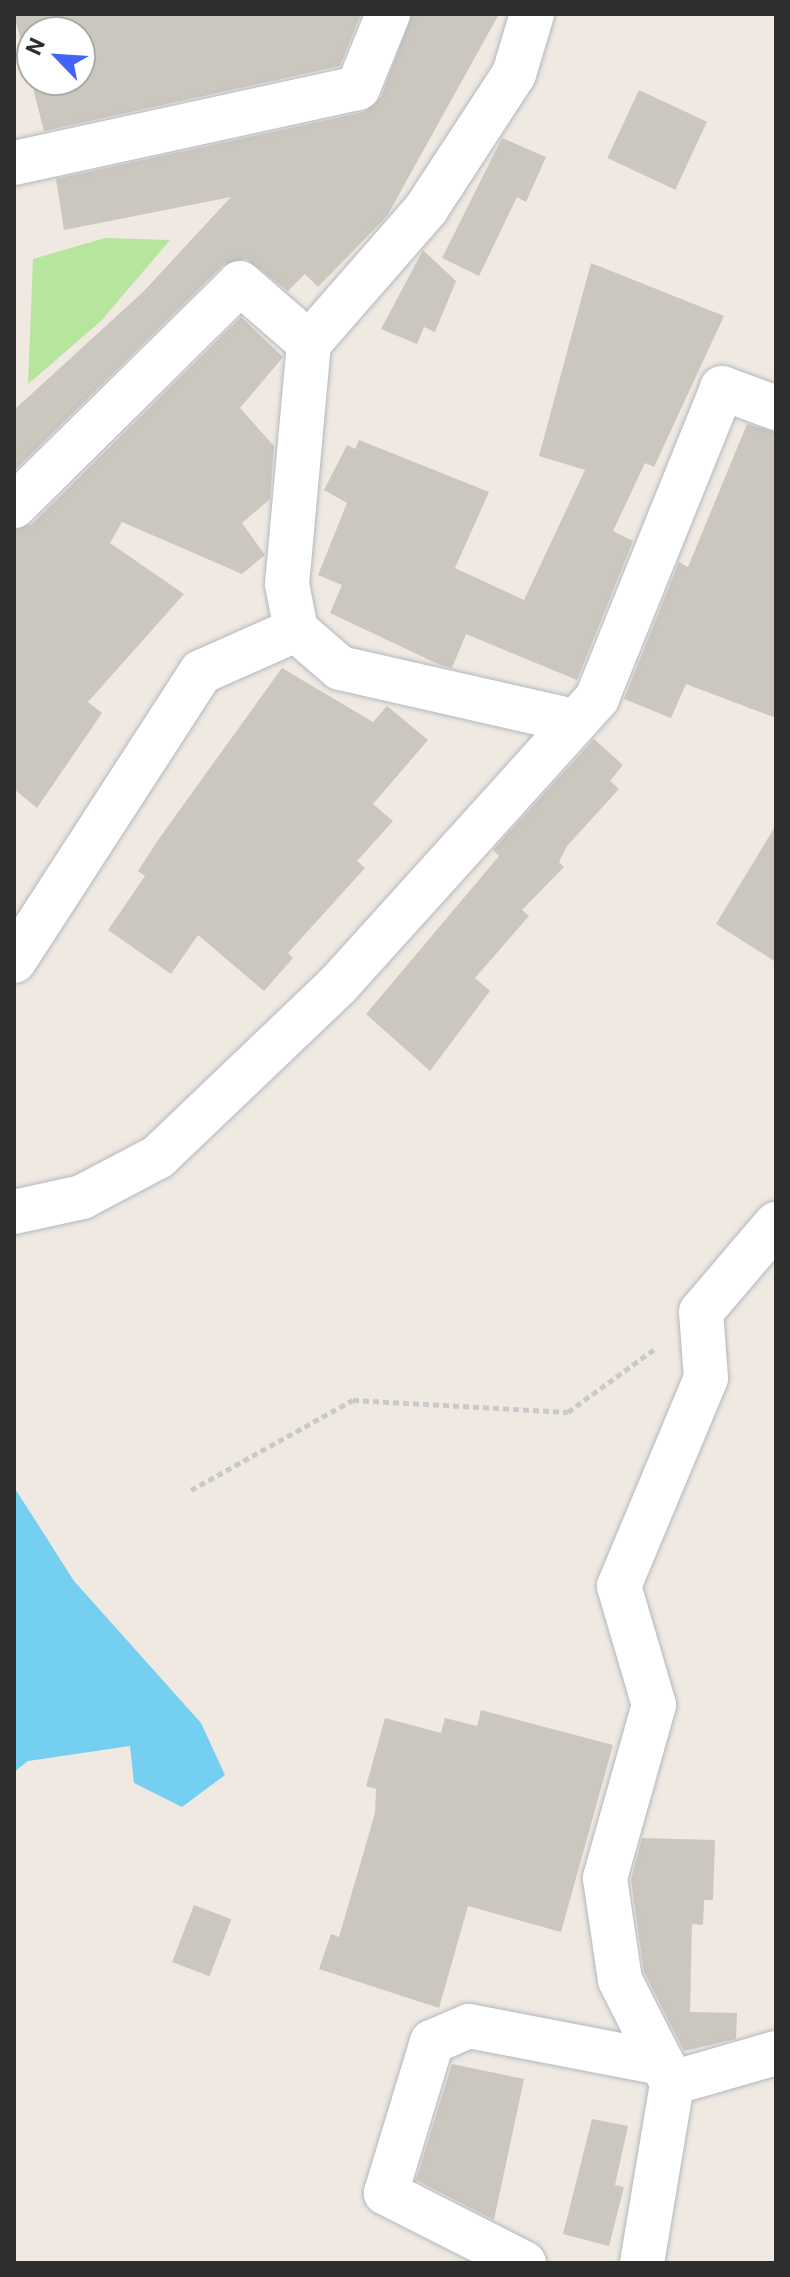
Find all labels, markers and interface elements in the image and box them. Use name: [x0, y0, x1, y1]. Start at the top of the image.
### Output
north arrow: [16, 16, 96, 96]
text: N: [21, 34, 50, 59]

